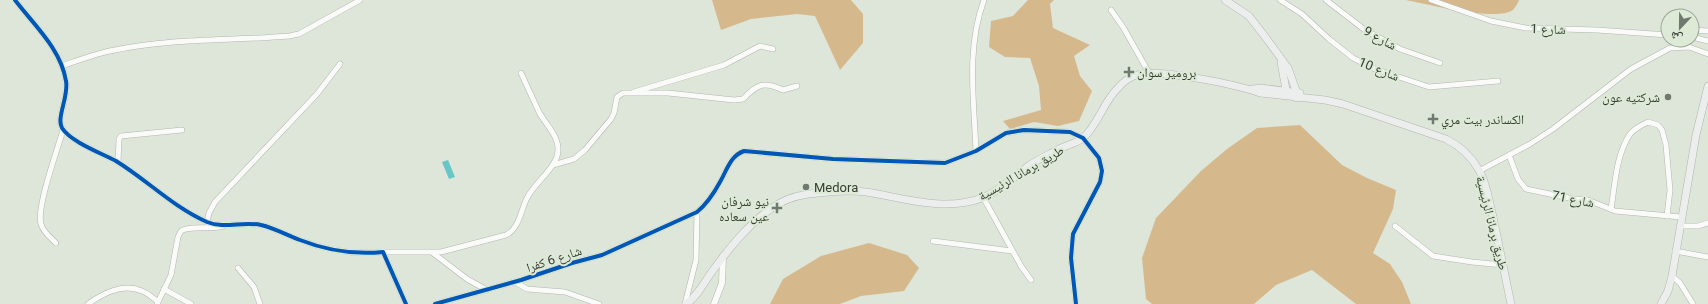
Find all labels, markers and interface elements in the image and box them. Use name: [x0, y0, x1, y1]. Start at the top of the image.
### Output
north arrow: [1660, 8, 1700, 48]
street label: شارع 1: [1530, 21, 1566, 39]
street label: شارع 9: [1360, 23, 1399, 55]
text: ش: [1668, 28, 1685, 45]
street label: شارع 10: [1356, 54, 1402, 86]
place label: برومير سوان: [1137, 65, 1196, 81]
marker: برومير سوان: [1124, 67, 1134, 77]
place label: شركتيه عون: [1602, 90, 1660, 106]
marker: شركتيه عون: [1663, 92, 1673, 102]
place label: الكساندر بيت مري: [1441, 112, 1524, 130]
marker: الكساندر بيت مري: [1428, 114, 1438, 124]
street label: طريق برمانا الرئيسية: [975, 142, 1067, 204]
street label: طريق برمانا الرئيسية: [1472, 174, 1511, 272]
place label: Medora: [814, 180, 858, 195]
marker: Medora: [801, 182, 811, 192]
street label: شارع 71: [1550, 188, 1595, 212]
place label: نيو شرفان عين سعاده: [719, 194, 769, 225]
marker: نيو شرفان عين سعاده: [772, 203, 782, 213]
street label: شارع 6 كفرا: [524, 243, 584, 277]

